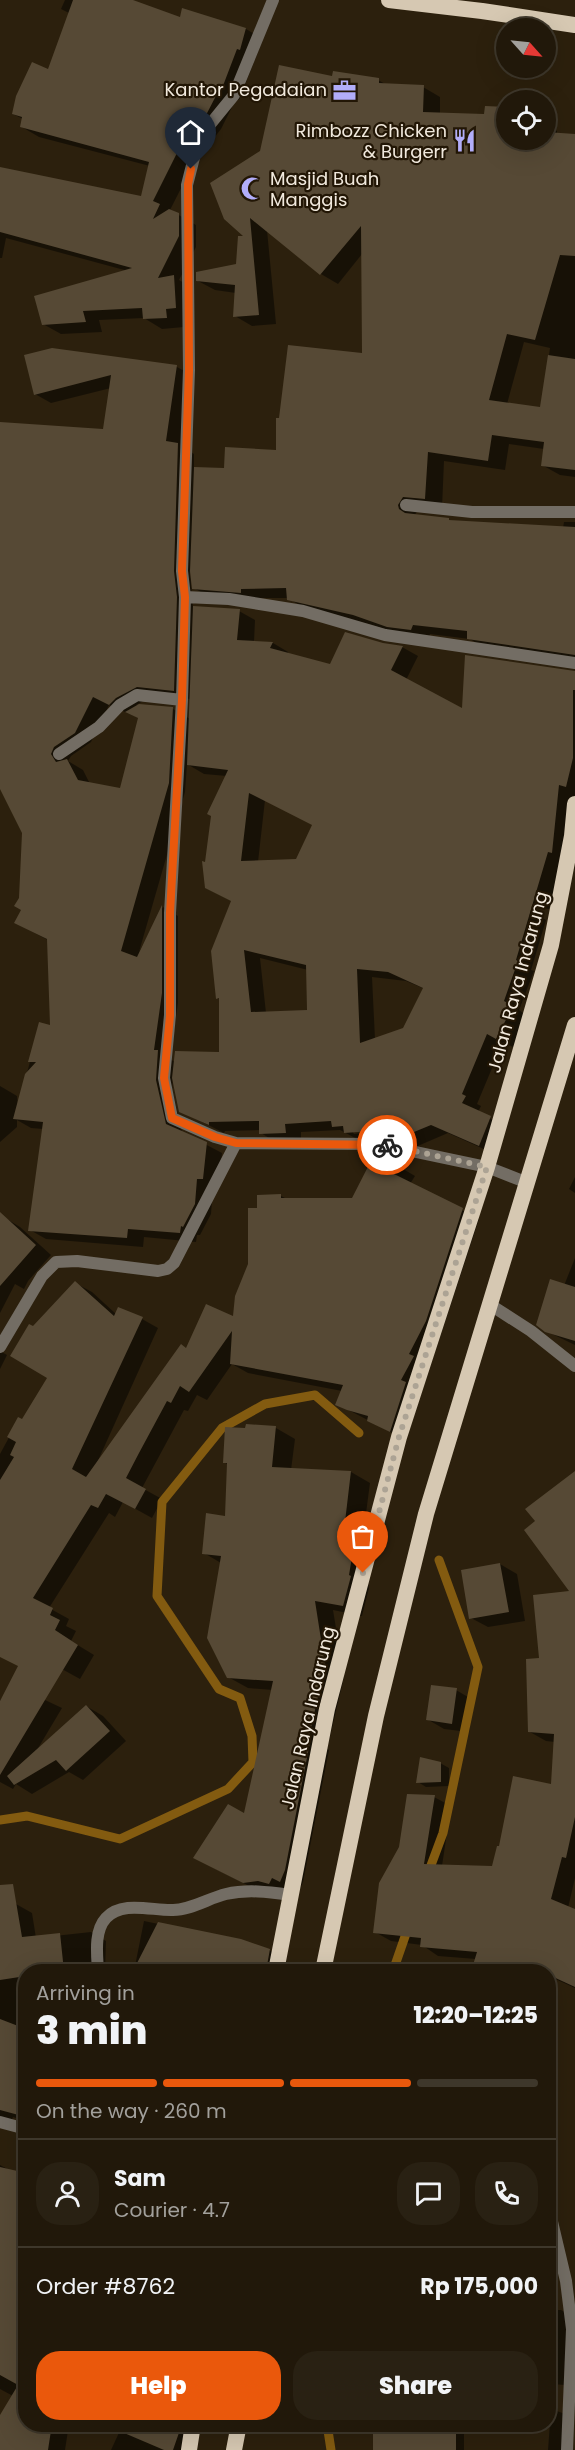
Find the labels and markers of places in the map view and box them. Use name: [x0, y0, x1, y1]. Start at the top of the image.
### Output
place label: Kantor Pegadaian: [165, 77, 327, 102]
office icon: Kantor Pegadaian: [332, 77, 358, 103]
pin: [165, 107, 216, 169]
place label: Rimbozz Chicken & Burgerr: [295, 118, 447, 164]
restaurant icon: Rimbozz Chicken & Burgerr: [452, 128, 478, 154]
place label: Masjid Buah Manggis: [270, 166, 379, 212]
mosque icon: Masjid Buah Manggis: [239, 176, 265, 202]
pin: [337, 1511, 388, 1573]

